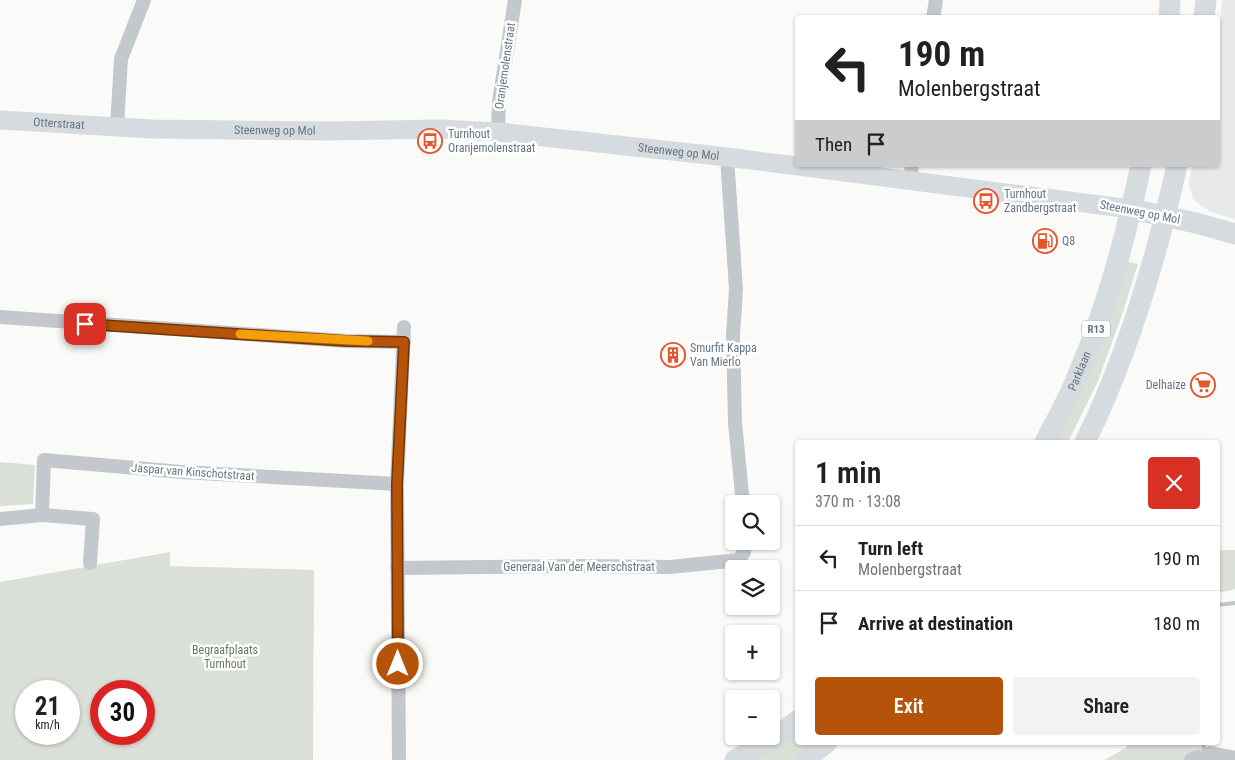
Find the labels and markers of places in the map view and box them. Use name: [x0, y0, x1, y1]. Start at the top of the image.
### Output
place label: Turnhout Oranjemolenstraat: [448, 127, 536, 155]
bus stop icon: Turnhout Oranjemolenstraat: [417, 128, 443, 154]
place label: Turnhout Zandbergstraat: [1004, 187, 1077, 215]
bus stop icon: Turnhout Zandbergstraat: [973, 188, 999, 214]
fuel station icon: Q8: [1032, 228, 1058, 254]
place label: Q8: [1062, 234, 1075, 248]
pin: [64, 303, 106, 345]
place label: Smurfit Kappa Van Mierlo: [690, 341, 757, 369]
building icon: Smurfit Kappa Van Mierlo: [660, 342, 686, 368]
supermarket icon: Delhaize: [1190, 372, 1216, 398]
place label: Delhaize: [1146, 378, 1186, 392]

